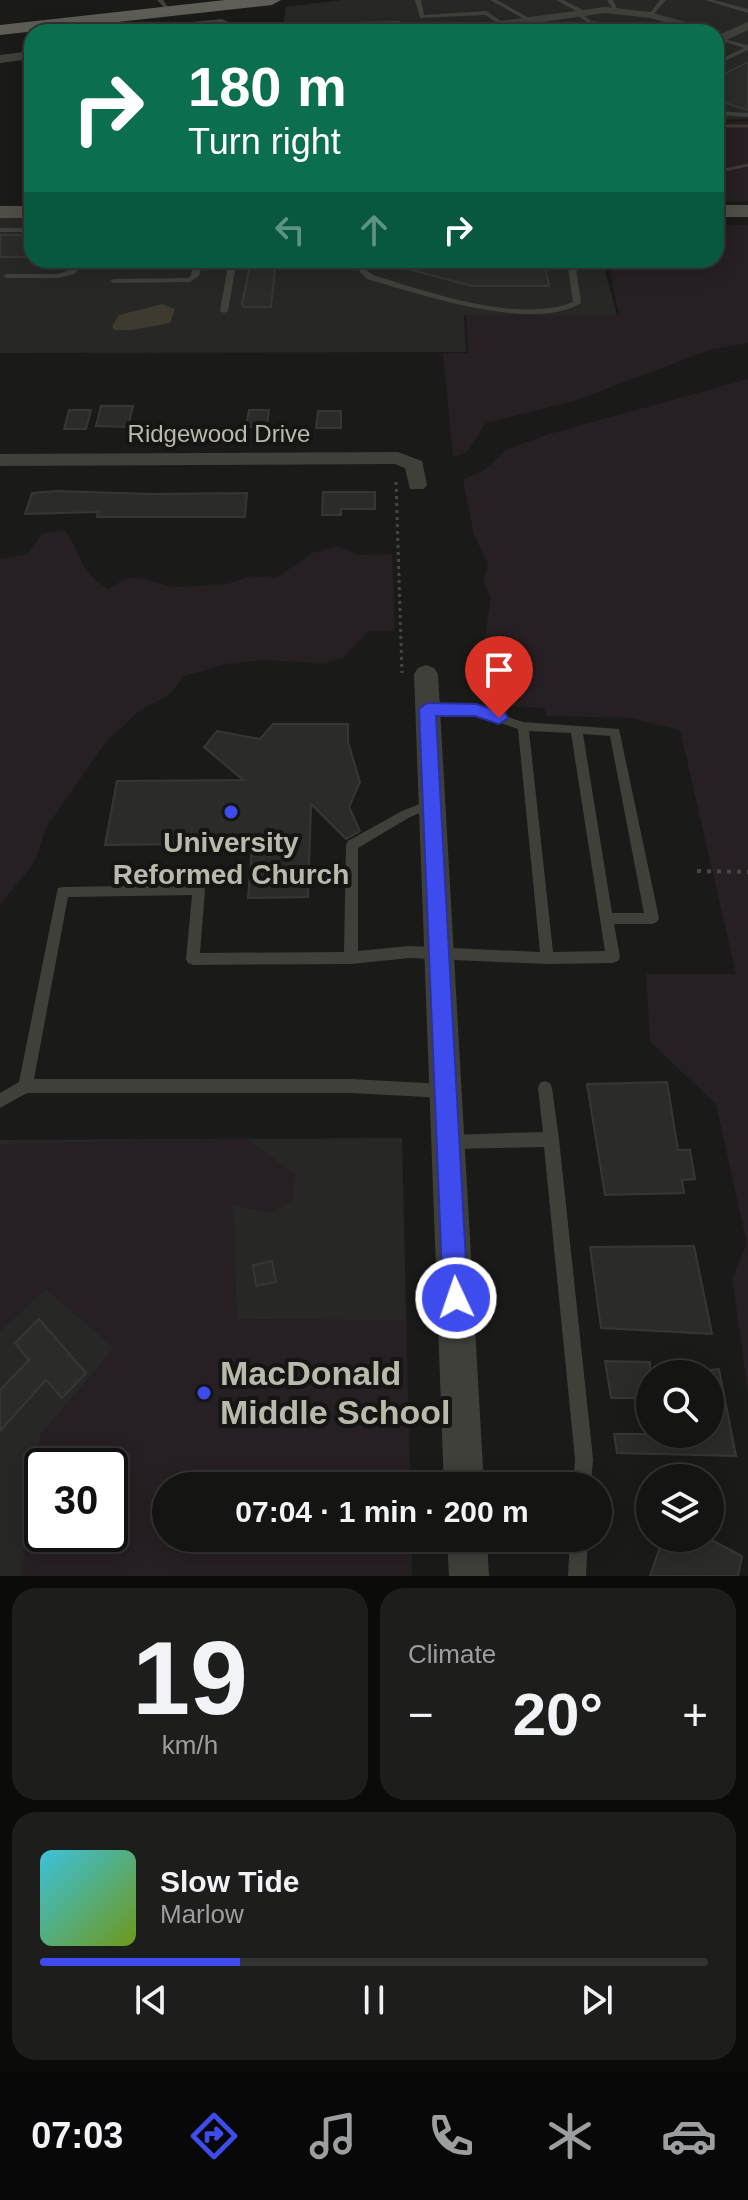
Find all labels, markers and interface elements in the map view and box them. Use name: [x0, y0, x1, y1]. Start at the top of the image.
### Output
text: 180 m: [188, 55, 347, 118]
icon: right: [56, 56, 160, 160]
text: Turn right: [188, 121, 341, 162]
icon: left: [268, 208, 312, 252]
icon: ahead: [352, 208, 396, 252]
icon: right: [436, 208, 480, 252]
street label: Ridgewood Drive: [128, 420, 310, 447]
pin: [465, 636, 533, 718]
icon: arrive: [477, 648, 521, 692]
marker: University Reformed Church: [222, 803, 240, 821]
place label: University Reformed Church: [113, 827, 349, 890]
position arrow: [414, 1256, 498, 1340]
place label: MacDonald Middle School: [220, 1354, 450, 1431]
map controls: [636, 1360, 724, 1552]
button: search: [636, 1360, 724, 1448]
marker: MacDonald Middle School: [195, 1384, 213, 1402]
speed limit sign: 30: [24, 1448, 128, 1552]
button: layers: [636, 1464, 724, 1552]
text: 07:04 · 1 min · 200 m: [235, 1495, 529, 1528]
text: 19: [132, 1620, 248, 1736]
text: Climate: [408, 1639, 496, 1669]
text: 20°: [513, 1681, 603, 1748]
text: −: [408, 1690, 434, 1739]
text: +: [682, 1690, 708, 1739]
text: km/h: [162, 1730, 218, 1760]
text: Slow Tide: [160, 1865, 299, 1898]
text: Marlow: [160, 1899, 244, 1929]
icon: previous: [129, 1978, 173, 2022]
icon: pause: [352, 1978, 396, 2022]
icon: next: [575, 1978, 619, 2022]
icon: directions: [186, 2108, 242, 2164]
icon: music: [305, 2108, 361, 2164]
icon: phone: [423, 2108, 479, 2164]
icon: climate: [542, 2108, 598, 2164]
icon: car: [661, 2108, 717, 2164]
text: 07:03: [31, 2115, 123, 2156]

